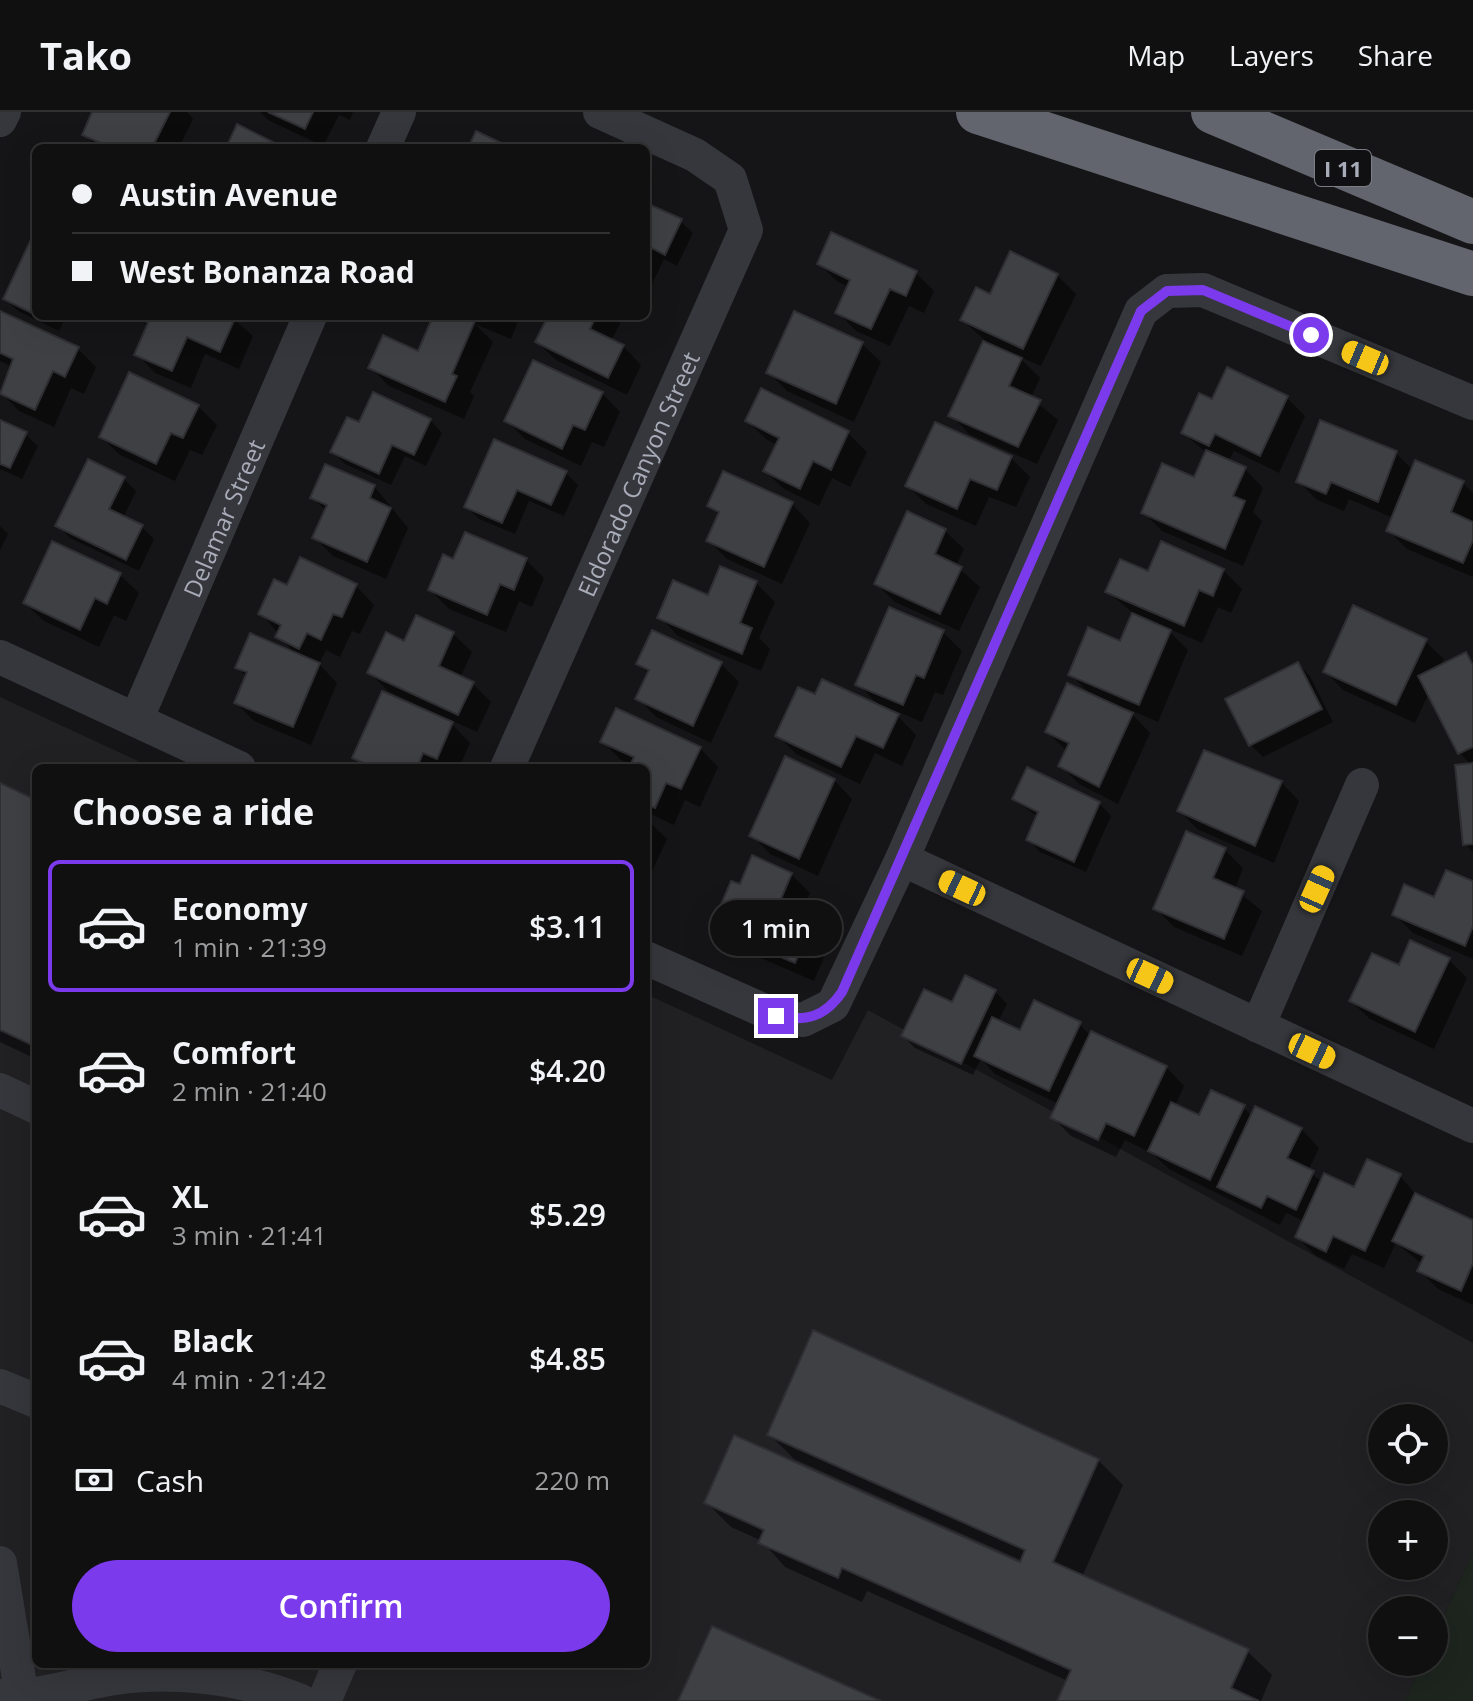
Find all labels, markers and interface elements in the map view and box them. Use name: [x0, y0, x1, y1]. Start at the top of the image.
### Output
text: Tako: [40, 29, 132, 81]
text: Map: [1127, 36, 1185, 74]
text: Layers: [1229, 36, 1314, 74]
text: Share: [1358, 36, 1433, 74]
road number: I 11: [1315, 150, 1371, 186]
text: Austin Avenue: [120, 174, 338, 215]
text: West Bonanza Road: [120, 251, 415, 292]
route start: [1293, 317, 1329, 353]
car: [1338, 338, 1392, 378]
street label: Eldorado Canyon Street: [569, 346, 707, 601]
street label: Delamar Street: [174, 434, 272, 602]
text: Choose a ride: [72, 787, 314, 836]
car: [1296, 862, 1338, 916]
car: [935, 867, 989, 909]
text: Economy: [172, 888, 308, 929]
icon: car: [76, 890, 148, 962]
callout: 1 min: [710, 900, 842, 956]
text: $3.11: [529, 906, 606, 947]
text: 1 min: [741, 910, 811, 946]
text: 1 min · 21:39: [172, 929, 327, 965]
car: [1123, 955, 1177, 997]
route end: [758, 998, 794, 1034]
car: [1285, 1030, 1339, 1072]
text: Comfort: [172, 1032, 296, 1073]
icon: car: [76, 1034, 148, 1106]
text: $4.20: [529, 1050, 606, 1091]
text: 2 min · 21:40: [172, 1073, 327, 1109]
text: XL: [172, 1176, 209, 1217]
icon: car: [76, 1178, 148, 1250]
text: $5.29: [529, 1194, 606, 1235]
text: 3 min · 21:41: [172, 1217, 327, 1253]
text: Black: [172, 1320, 253, 1361]
icon: car: [76, 1322, 148, 1394]
text: $4.85: [529, 1338, 606, 1379]
text: 4 min · 21:42: [172, 1361, 327, 1397]
map controls: [1368, 1404, 1448, 1676]
button: locate: [1368, 1404, 1448, 1484]
icon: cash: [72, 1458, 116, 1502]
text: Cash: [136, 1460, 204, 1501]
text: 220 m: [535, 1462, 610, 1498]
button: +: [1368, 1500, 1448, 1580]
button: Confirm: [72, 1560, 610, 1652]
button: −: [1368, 1596, 1448, 1676]

